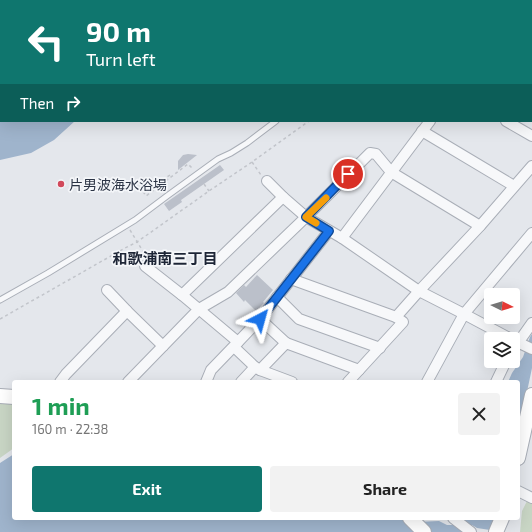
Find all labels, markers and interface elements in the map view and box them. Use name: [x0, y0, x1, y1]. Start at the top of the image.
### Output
text: 90 m: [86, 14, 151, 48]
icon: left: [20, 16, 72, 68]
text: Turn left: [86, 48, 156, 70]
icon: right: [62, 92, 84, 114]
text: Then: [20, 94, 54, 112]
pin: [331, 157, 365, 191]
icon: arrive: [337, 163, 359, 185]
place label: 片男波海水浴場: [69, 176, 167, 193]
marker: 片男波海水浴場: [56, 179, 66, 189]
district label: 和歌浦南三丁目: [112, 249, 218, 267]
north arrow: [484, 288, 520, 324]
map controls: [484, 288, 520, 368]
position arrow: [239, 298, 281, 340]
button: layers: [484, 332, 520, 368]
text: 1 min: [32, 391, 90, 420]
button: close: [458, 393, 500, 435]
text: 160 m · 22:38: [32, 421, 108, 437]
button: Exit: [32, 466, 262, 512]
button: Share: [270, 466, 500, 512]

